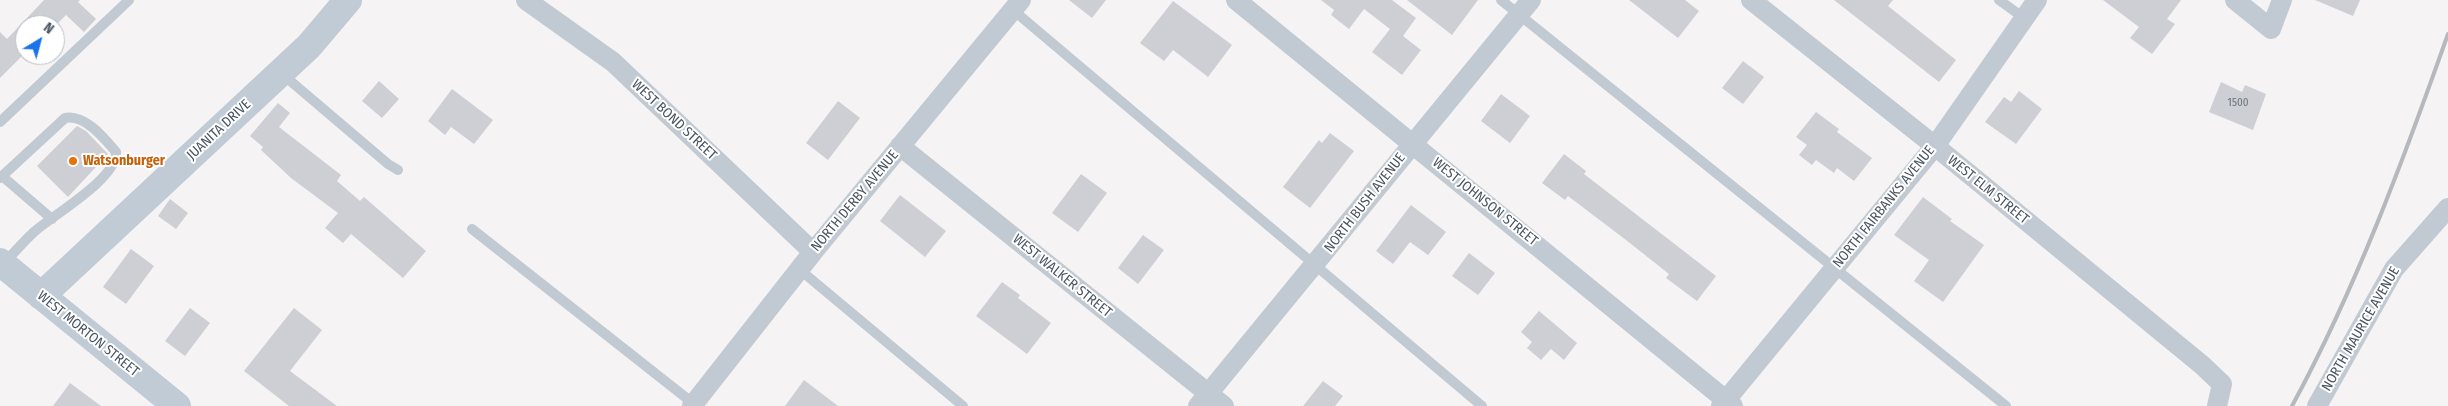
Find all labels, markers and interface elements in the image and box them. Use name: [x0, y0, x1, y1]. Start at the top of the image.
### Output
north arrow: [15, 15, 65, 65]
text: N: [40, 19, 57, 38]
street label: WEST BOND STREET: [628, 76, 720, 164]
street label: JUANITA DRIVE: [184, 96, 254, 164]
house number: 1500: [2228, 96, 2248, 110]
street label: NORTH FAIRBANKS AVENUE: [1830, 143, 1938, 271]
street label: NORTH DERBY AVENUE: [808, 147, 902, 255]
street label: NORTH BUSH AVENUE: [1321, 150, 1409, 256]
street label: WEST ELM STREET: [1944, 152, 2032, 228]
place label: Watsonburger: [83, 153, 165, 169]
street label: WEST JOHNSON STREET: [1429, 154, 1541, 250]
marker: Watsonburger: [67, 155, 79, 167]
street label: WEST WALKER STREET: [1009, 231, 1115, 321]
street label: NORTH MAURICE AVENUE: [2319, 264, 2403, 394]
street label: WEST MORTON STREET: [34, 288, 142, 380]

